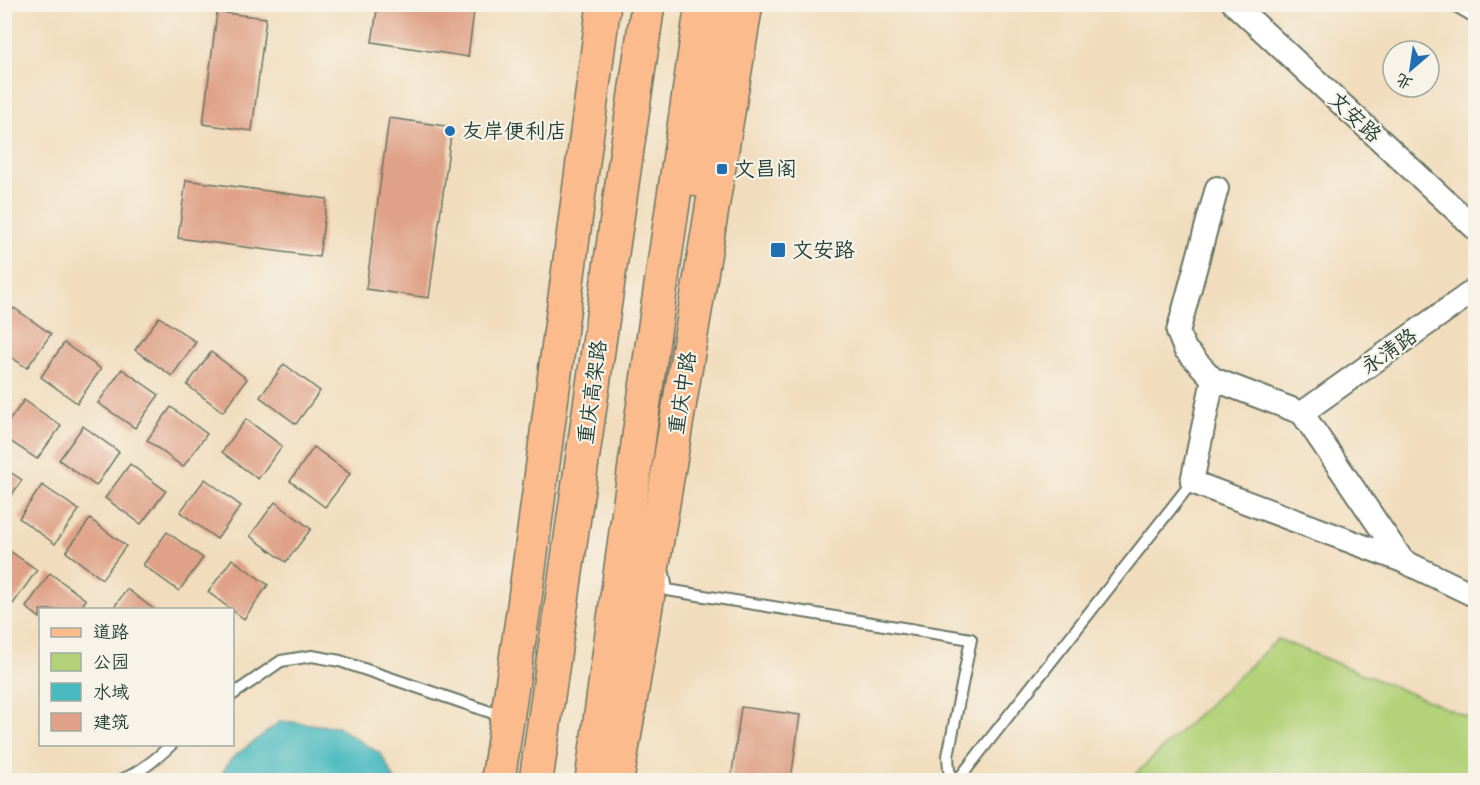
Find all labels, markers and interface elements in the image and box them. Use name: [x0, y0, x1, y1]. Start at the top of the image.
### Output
north arrow: [1381, 39, 1441, 99]
text: 北: [1392, 69, 1416, 94]
street label: 文安路: [1322, 86, 1387, 149]
place label: 友岸便利店: [462, 118, 567, 145]
marker: 友岸便利店: [443, 124, 457, 138]
place label: 文昌阁: [734, 156, 797, 183]
marker: 文昌阁: [715, 162, 729, 176]
place label: 文安路: [792, 237, 855, 264]
marker: 文安路: [769, 241, 787, 259]
street label: 永清路: [1356, 322, 1423, 381]
street label: 重庆高架路: [572, 338, 613, 446]
street label: 重庆中路: [663, 349, 702, 437]
legend: [39, 608, 234, 746]
text: 道路: [93, 621, 129, 644]
text: 公园: [93, 651, 129, 674]
text: 水域: [93, 681, 129, 704]
text: 建筑: [93, 711, 129, 734]

